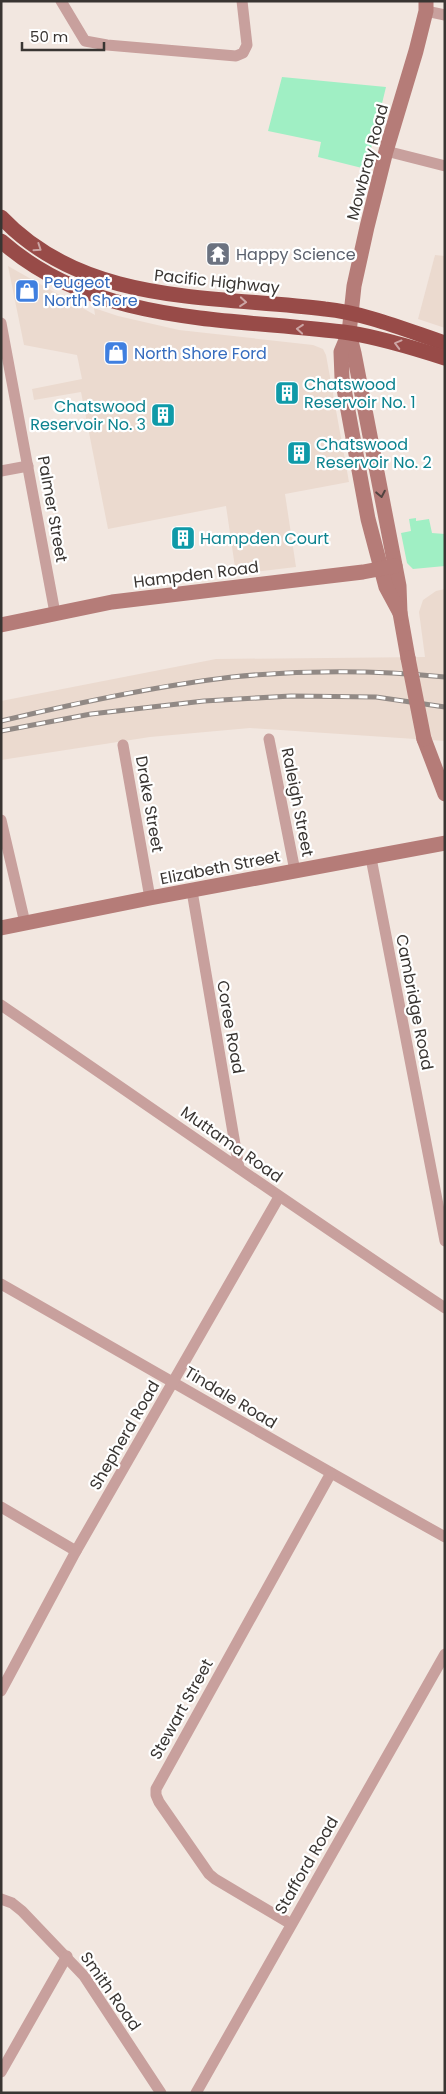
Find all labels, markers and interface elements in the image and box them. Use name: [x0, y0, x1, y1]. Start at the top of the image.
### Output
scale bar: [22, 20, 105, 52]
text: 50 m: [30, 26, 68, 47]
street label: Mowbray Road: [341, 101, 394, 223]
temple icon: Happy Science: [205, 241, 231, 267]
one-way arrow: [33, 242, 42, 252]
place label: Happy Science: [236, 243, 356, 266]
street label: Pacific Highway: [153, 263, 281, 300]
place label: Peugeot North Shore: [44, 271, 138, 312]
shop icon: Peugeot North Shore: [14, 278, 40, 304]
one-way arrow: [239, 296, 247, 307]
one-way arrow: [296, 323, 304, 334]
one-way arrow: [394, 339, 403, 350]
shop icon: North Shore Ford: [103, 340, 129, 366]
place label: North Shore Ford: [134, 342, 267, 365]
place label: Chatswood Reservoir No. 1: [304, 373, 416, 414]
building icon: Chatswood Reservoir No. 1: [274, 380, 300, 406]
place label: Chatswood Reservoir No. 3: [30, 395, 146, 436]
building icon: Chatswood Reservoir No. 3: [150, 402, 176, 428]
place label: Chatswood Reservoir No. 2: [316, 433, 432, 474]
building icon: Chatswood Reservoir No. 2: [286, 440, 312, 466]
street label: Palmer Street: [32, 454, 73, 564]
one-way arrow: [375, 489, 385, 498]
building icon: Hampden Court: [170, 525, 196, 551]
place label: Hampden Court: [200, 527, 329, 550]
street label: Hampden Road: [132, 555, 260, 594]
street label: Raleigh Street: [276, 746, 319, 859]
street label: Drake Street: [130, 754, 169, 854]
street label: Elizabeth Street: [158, 845, 282, 890]
street label: Cambridge Road: [390, 932, 439, 1072]
street label: Coree Road: [211, 979, 250, 1076]
street label: Muttama Road: [176, 1101, 287, 1188]
street label: Tindale Road: [180, 1361, 281, 1434]
street label: Shepherd Road: [84, 1376, 165, 1494]
street label: Stewart Street: [144, 1655, 219, 1764]
street label: Stafford Road: [269, 1812, 344, 1918]
street label: Smith Road: [75, 1947, 146, 2035]

